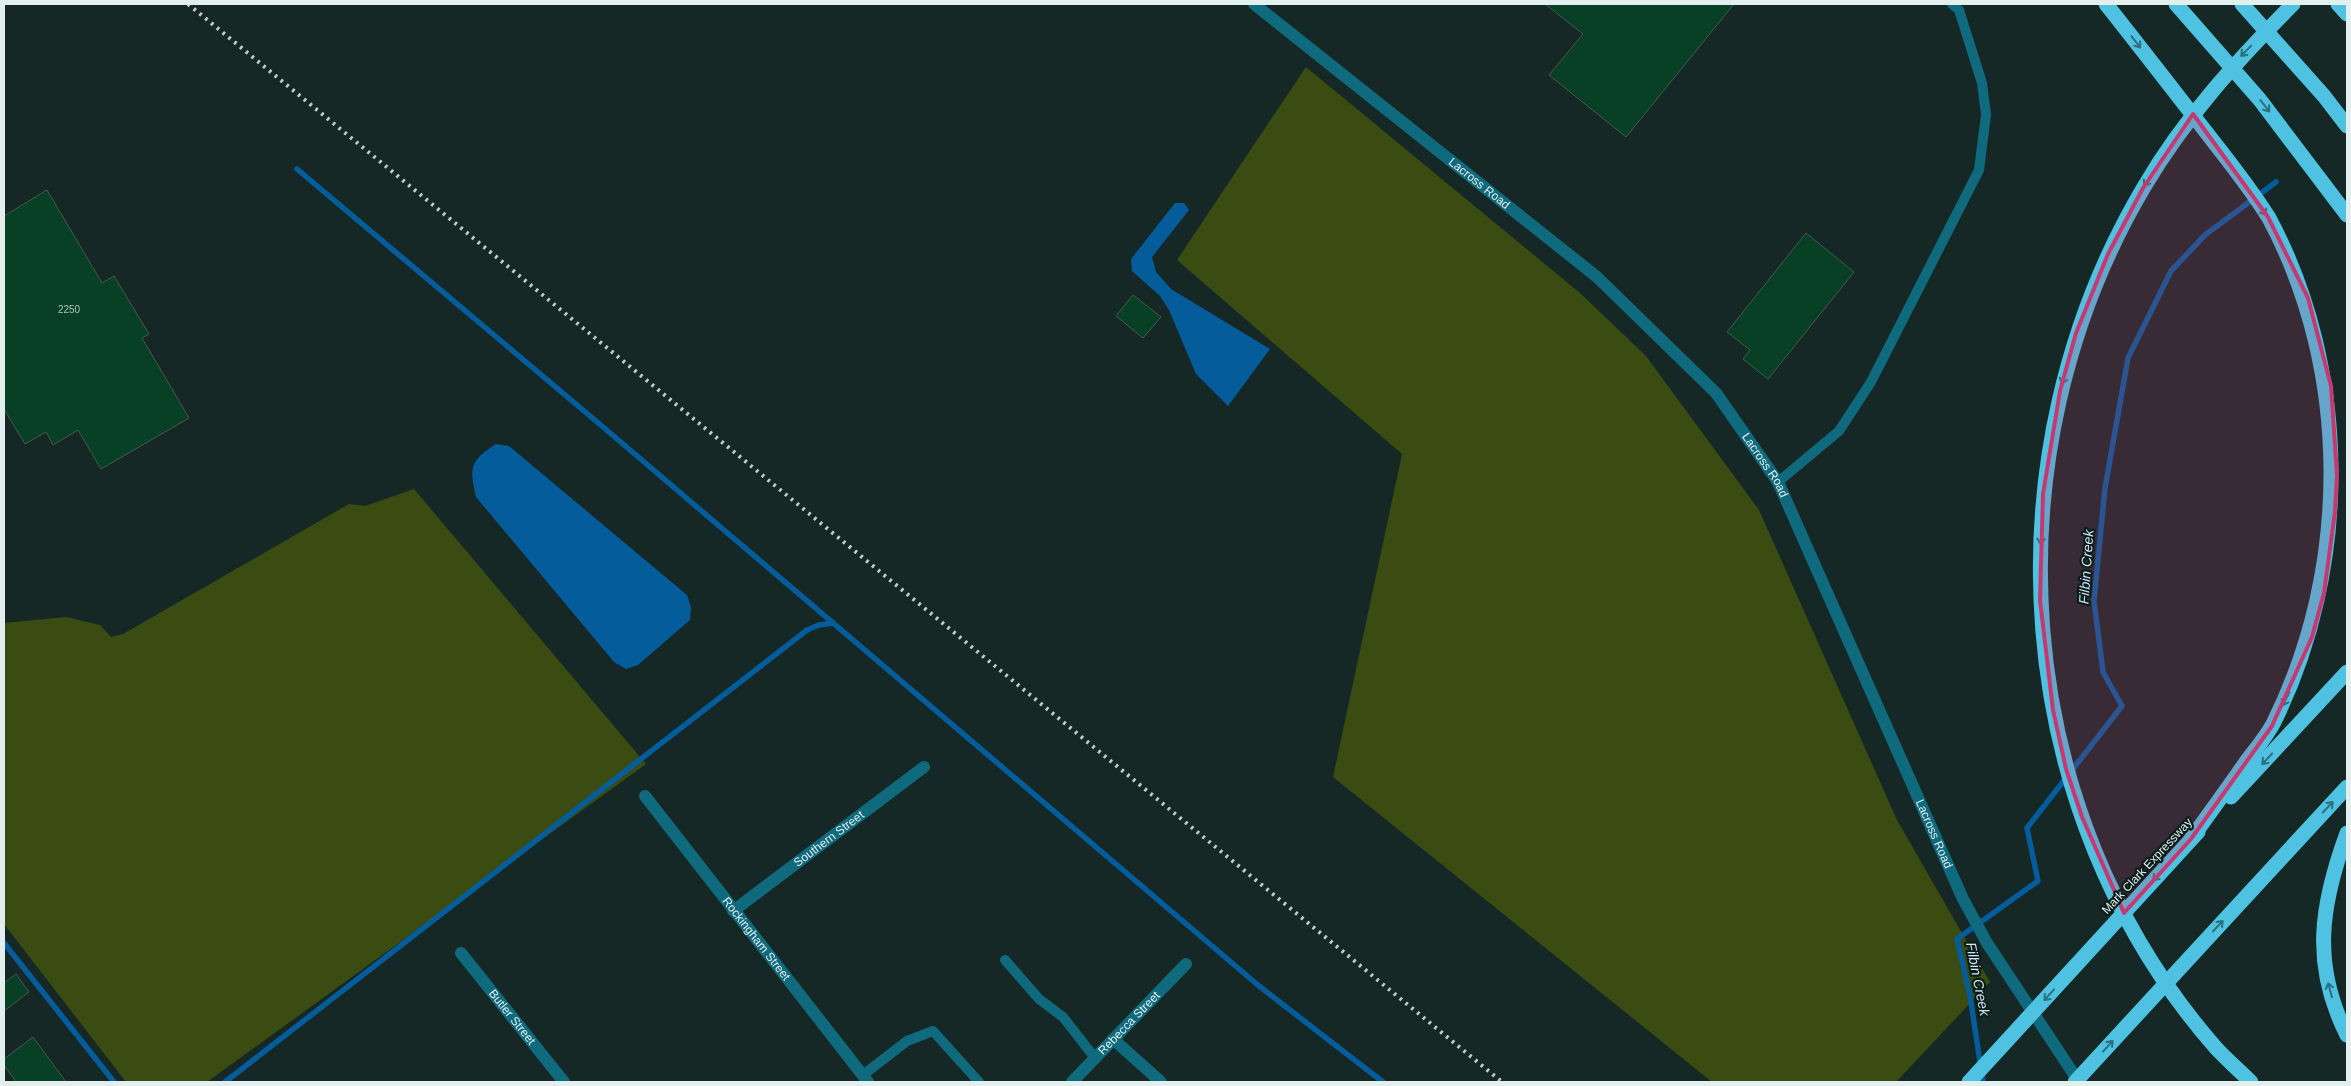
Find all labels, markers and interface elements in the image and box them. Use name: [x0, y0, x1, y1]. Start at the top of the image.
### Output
one-way arrow: [2131, 35, 2141, 49]
one-way arrow: [2241, 44, 2253, 56]
one-way arrow: [2260, 100, 2271, 113]
street label: Lacross Road: [1446, 155, 1513, 212]
one-way arrow: [2143, 172, 2153, 186]
one-way arrow: [2257, 202, 2268, 216]
house number: 2250: [58, 304, 81, 315]
one-way arrow: [2059, 368, 2068, 384]
street label: Lacross Road: [1739, 430, 1791, 499]
water label: Filbin Creek: [2075, 528, 2097, 605]
one-way arrow: [2037, 529, 2046, 545]
one-way arrow: [2281, 691, 2290, 706]
one-way arrow: [2261, 753, 2273, 766]
street label: Lacross Road: [1913, 797, 1956, 871]
one-way arrow: [2322, 801, 2334, 814]
street label: Southern Street: [791, 807, 867, 870]
street label: Mark Clark Expressway: [2099, 815, 2195, 917]
one-way arrow: [2152, 869, 2164, 882]
street label: Rockingham Street: [719, 894, 794, 984]
one-way arrow: [2212, 920, 2224, 933]
water label: Filbin Creek: [1963, 941, 1993, 1018]
one-way arrow: [2324, 982, 2334, 998]
street label: Butler Street: [486, 987, 539, 1048]
street label: Rebecca Street: [1095, 988, 1163, 1058]
one-way arrow: [2043, 989, 2055, 1002]
one-way arrow: [2102, 1040, 2114, 1053]

